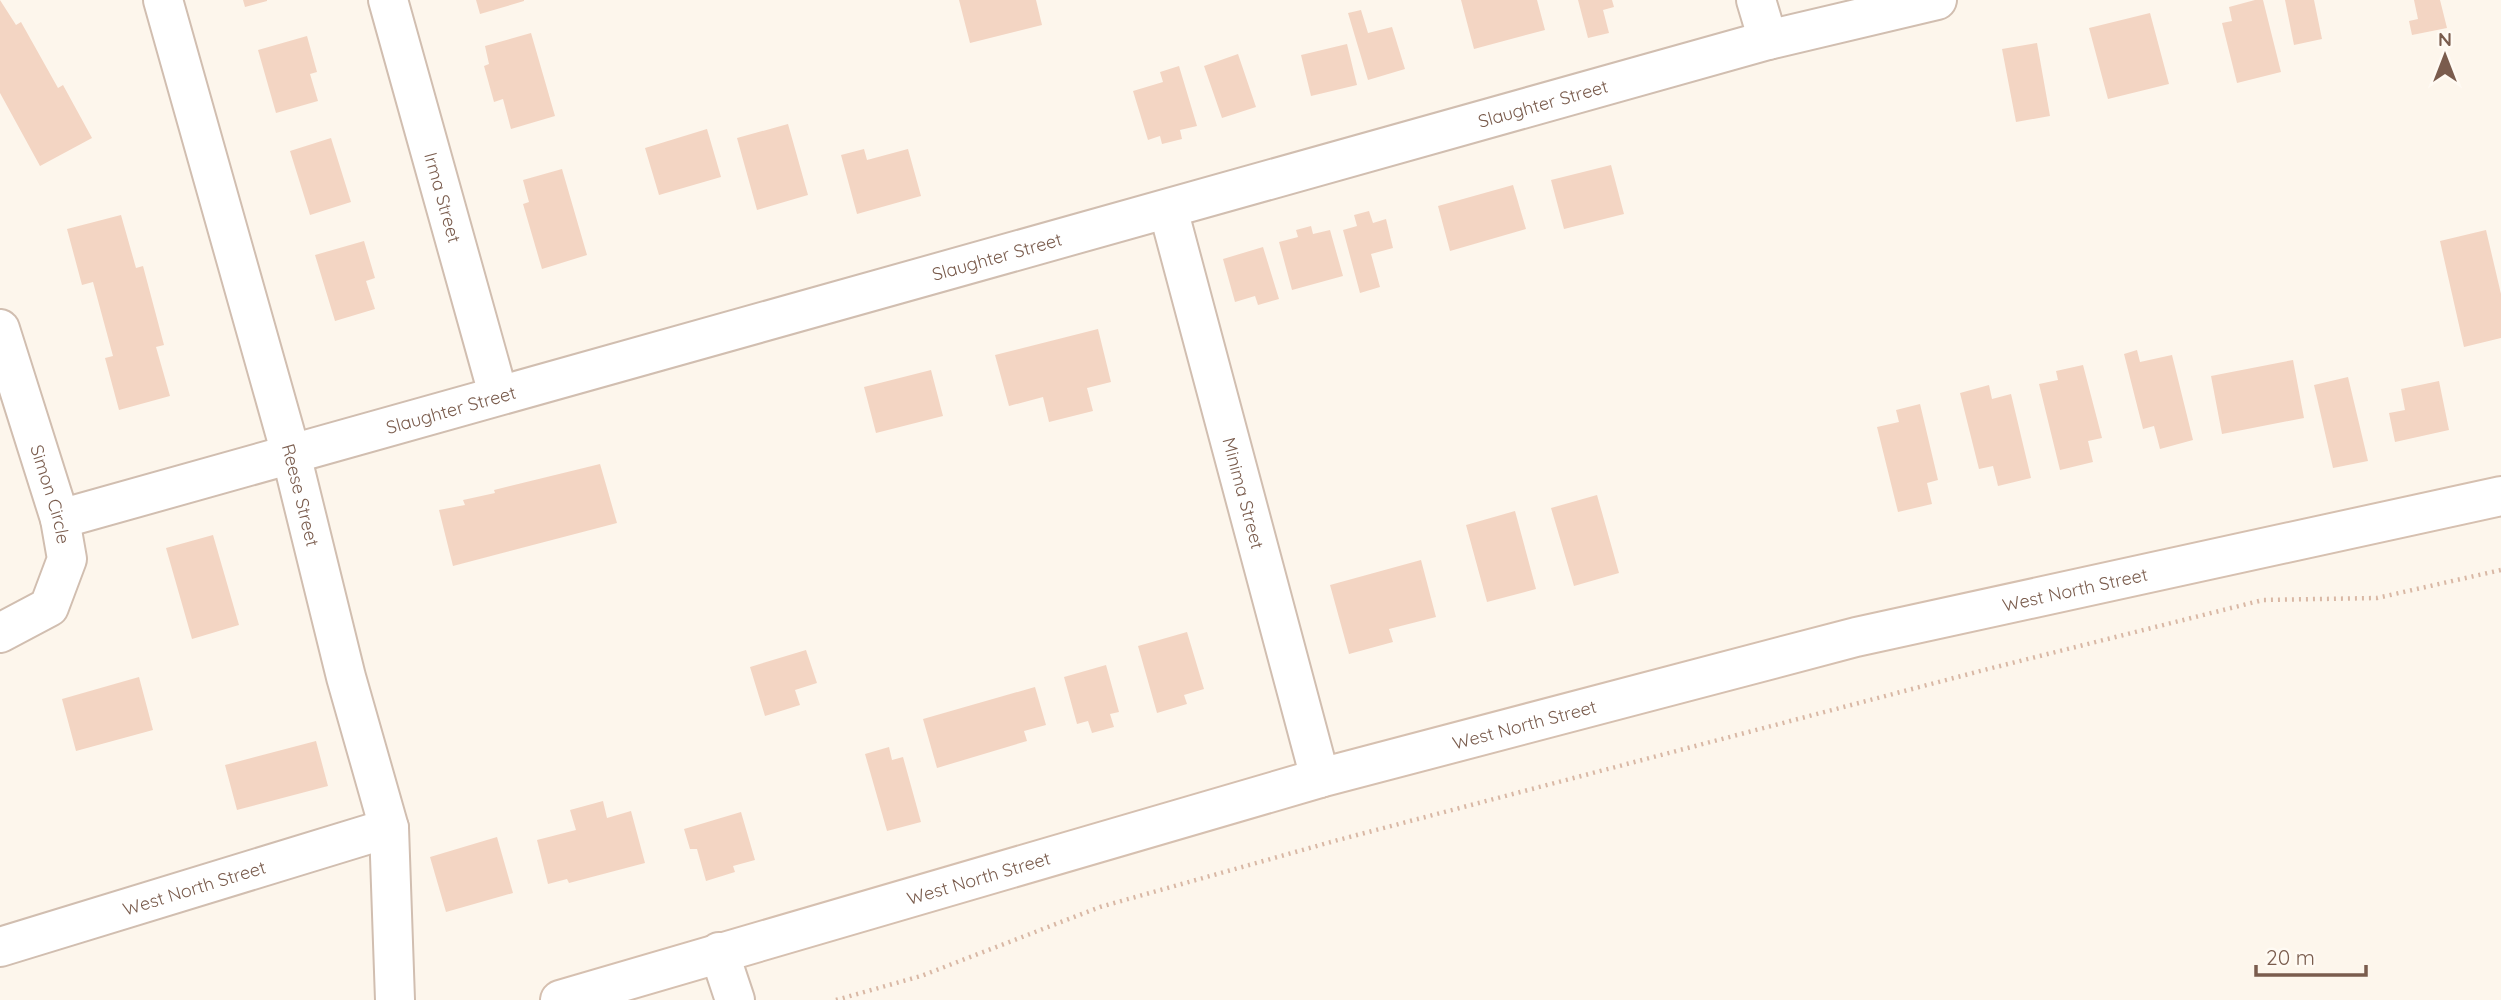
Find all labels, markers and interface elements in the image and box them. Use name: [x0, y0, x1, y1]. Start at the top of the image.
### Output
north arrow: [2410, 21, 2480, 91]
text: N: [2438, 27, 2452, 51]
street label: Slaughter Street: [1475, 74, 1610, 132]
street label: Irma Street: [420, 150, 467, 245]
street label: Slaughter Street: [929, 227, 1064, 285]
street label: Slaughter Street: [383, 380, 518, 439]
street label: Minima Street: [1218, 435, 1270, 551]
street label: Reese Street: [277, 441, 325, 549]
street label: Simon Circle: [26, 442, 76, 545]
street label: West North Street: [2000, 562, 2150, 616]
street label: West North Street: [1450, 694, 1599, 754]
street label: West North Street: [904, 846, 1053, 910]
street label: West North Street: [120, 855, 268, 920]
scale bar: [2256, 934, 2366, 978]
text: 20 m: [2266, 944, 2315, 970]

